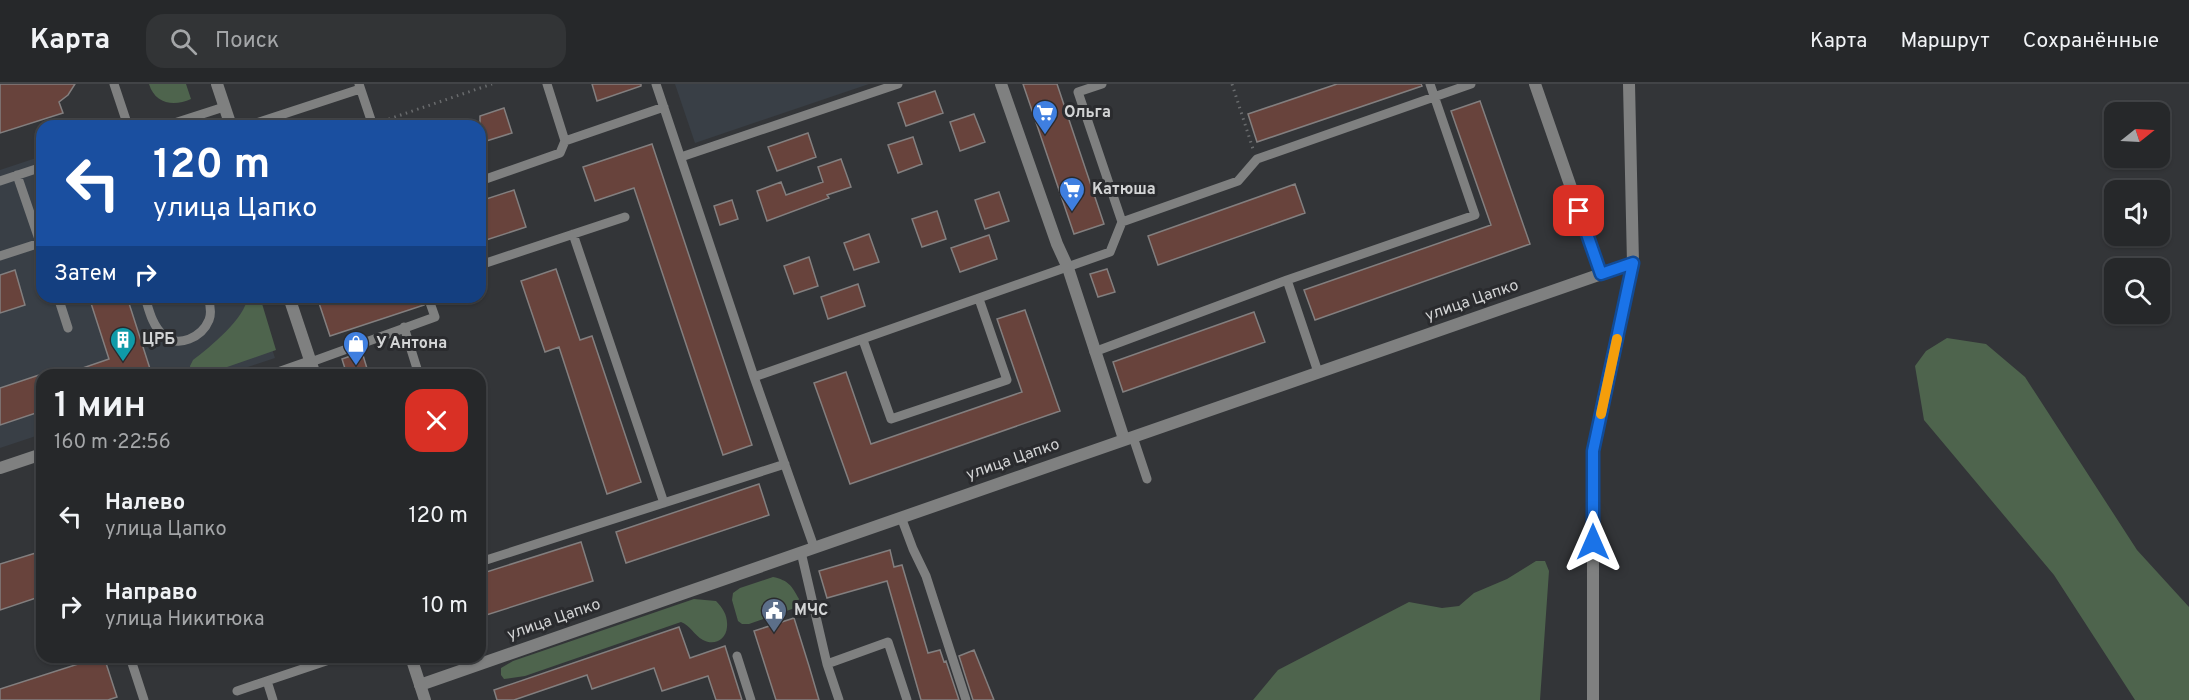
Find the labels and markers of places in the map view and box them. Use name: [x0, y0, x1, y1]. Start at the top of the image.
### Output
supermarket icon: Ольга: [1030, 98, 1060, 136]
place label: Ольга: [1064, 103, 1111, 123]
supermarket icon: Катюша: [1057, 175, 1087, 213]
place label: Катюша: [1092, 180, 1156, 200]
pin: [1553, 185, 1604, 236]
building icon: ЦРБ: [108, 325, 138, 363]
shop icon: У Антона: [341, 329, 371, 367]
place label: ЦРБ: [142, 330, 175, 350]
place label: У Антона: [376, 334, 447, 354]
public building icon: МЧС: [759, 596, 789, 634]
place label: МЧС: [794, 601, 828, 621]

